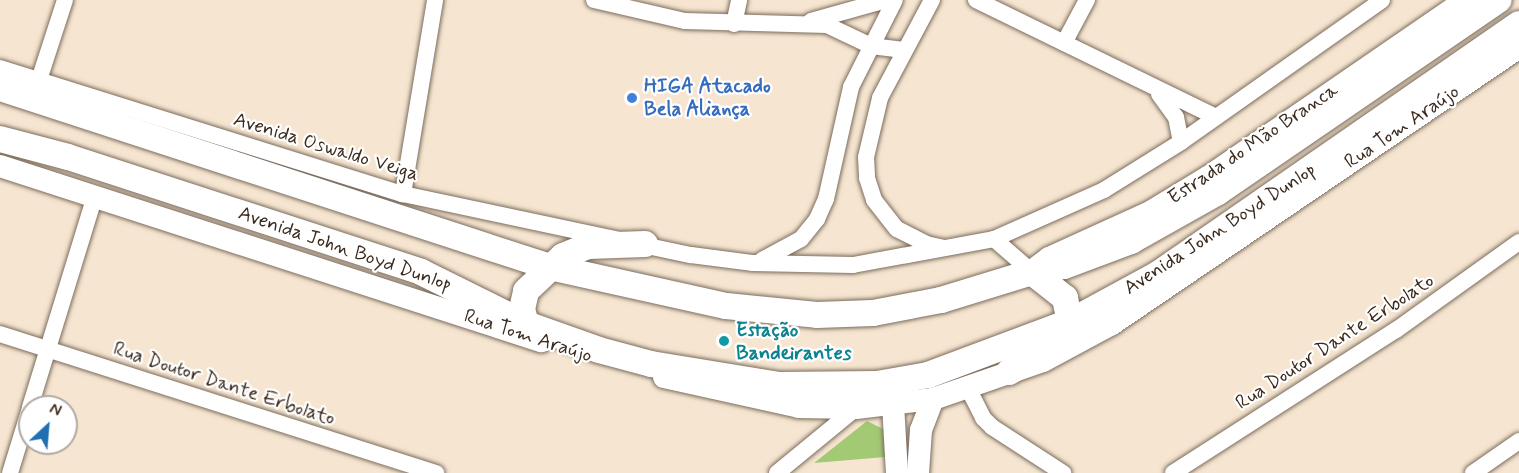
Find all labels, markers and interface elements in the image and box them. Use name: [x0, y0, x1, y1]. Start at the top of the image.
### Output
place label: HIGA Atacado Bela Aliança: [644, 74, 773, 121]
street label: Estrada do Mão Branca: [1164, 79, 1342, 209]
street label: Rua Tom Araújo: [1340, 80, 1464, 174]
marker: HIGA Atacado Bela Aliança: [625, 91, 639, 105]
street label: Avenida Oswaldo Veiga: [232, 108, 420, 186]
street label: Avenida John Boyd Dunlop: [1119, 158, 1321, 300]
street label: Avenida John Boyd Dunlop: [235, 201, 455, 297]
street label: Rua Doutor Dante Erbolato: [1233, 270, 1437, 414]
street label: Rua Tom Araújo: [461, 304, 595, 368]
place label: Estação Bandeirantes: [736, 318, 851, 365]
marker: Estação Bandeirantes: [717, 334, 731, 348]
street label: Rua Doutor Dante Erbolato: [112, 337, 336, 431]
north arrow: [18, 395, 78, 455]
text: N: [46, 398, 65, 422]

